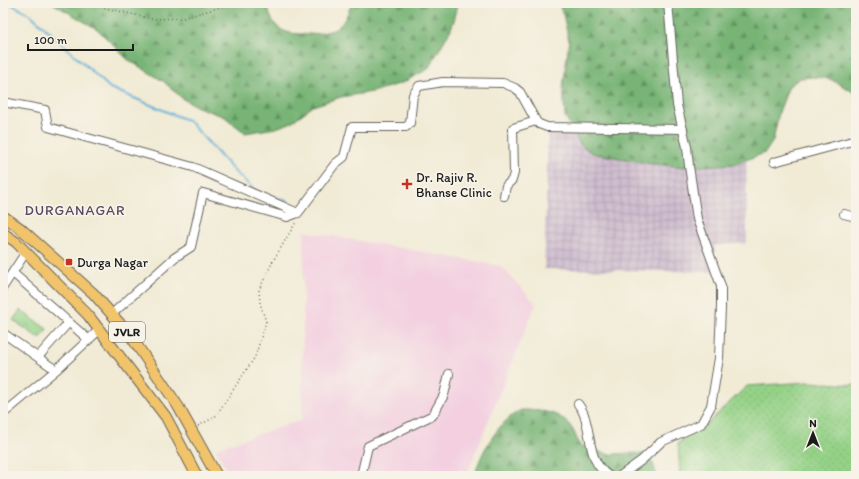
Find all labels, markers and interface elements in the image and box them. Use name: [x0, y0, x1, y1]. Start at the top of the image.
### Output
scale bar: [28, 26, 133, 52]
text: 100 m: [34, 33, 67, 47]
place label: Dr. Rajiv R. Bhanse Clinic: [416, 170, 492, 200]
marker: Dr. Rajiv R. Bhanse Clinic: [401, 178, 413, 190]
district label: DURGANAGAR: [25, 202, 125, 219]
place label: Durga Nagar: [77, 255, 149, 270]
marker: Durga Nagar: [64, 257, 74, 267]
road number: JVLR: [109, 322, 145, 342]
north arrow: [793, 413, 833, 453]
text: N: [809, 417, 817, 430]

